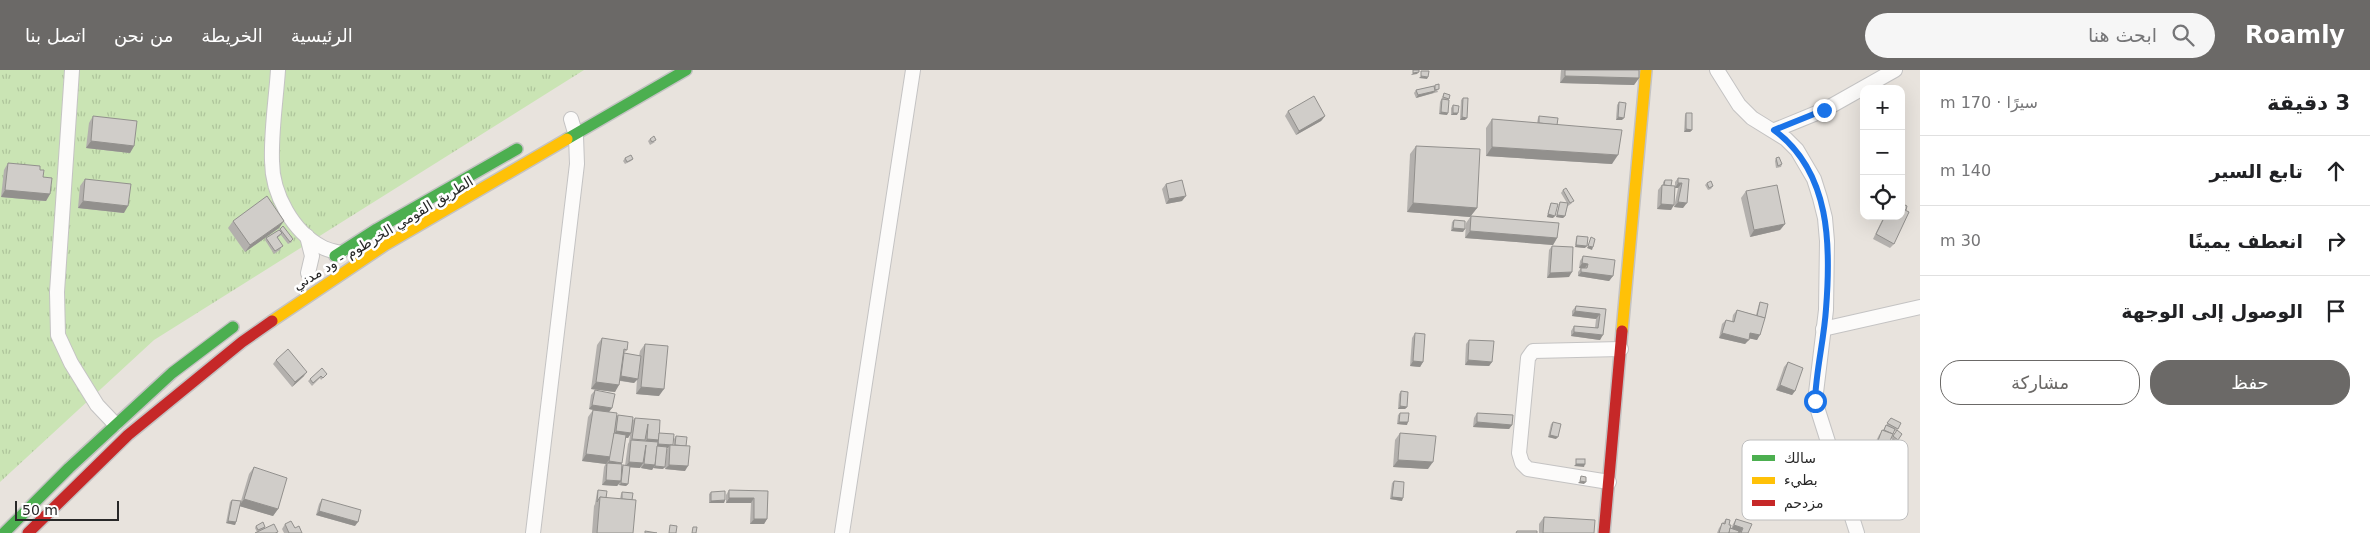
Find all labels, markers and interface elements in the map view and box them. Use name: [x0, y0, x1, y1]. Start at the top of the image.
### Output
search box: [1865, 13, 2215, 58]
icon: search: [2169, 21, 2197, 49]
text: Roamly: [2245, 21, 2345, 49]
text: ابحث هنا: [2088, 24, 2157, 46]
text: اتصل بنا: [25, 25, 86, 46]
text: من نحن: [114, 25, 173, 46]
text: الخريطة: [201, 25, 263, 46]
text: الرئيسية: [291, 25, 353, 46]
map controls: [1860, 85, 1905, 220]
button: +: [1860, 85, 1905, 130]
text: 3 دقيقة: [2267, 91, 2350, 115]
text: سيرًا · 170 m: [1940, 93, 2038, 112]
route end: [1813, 99, 1836, 122]
button: −: [1860, 130, 1905, 175]
icon: ahead: [2322, 157, 2350, 185]
text: تابع السير: [2209, 160, 2303, 182]
text: 140 m: [1940, 161, 1991, 180]
street label: الطريق القومي الخرطوم - ود مدني: [290, 173, 476, 294]
button: locate: [1860, 175, 1905, 220]
icon: right: [2322, 227, 2350, 255]
text: انعطف يمينًا: [2188, 230, 2303, 252]
text: 30 m: [1940, 231, 1981, 250]
icon: arrive: [2322, 297, 2350, 325]
text: الوصول إلى الوجهة: [2121, 300, 2303, 322]
button: مشاركة: [1940, 360, 2140, 405]
button: حفظ: [2150, 360, 2350, 405]
route start: [1804, 390, 1827, 413]
legend: [1742, 440, 1908, 520]
text: سالك: [1784, 450, 1816, 466]
text: بطيء: [1784, 472, 1818, 489]
text: مزدحم: [1784, 495, 1823, 512]
scale bar: [15, 498, 119, 521]
text: 50 m: [22, 502, 58, 518]

